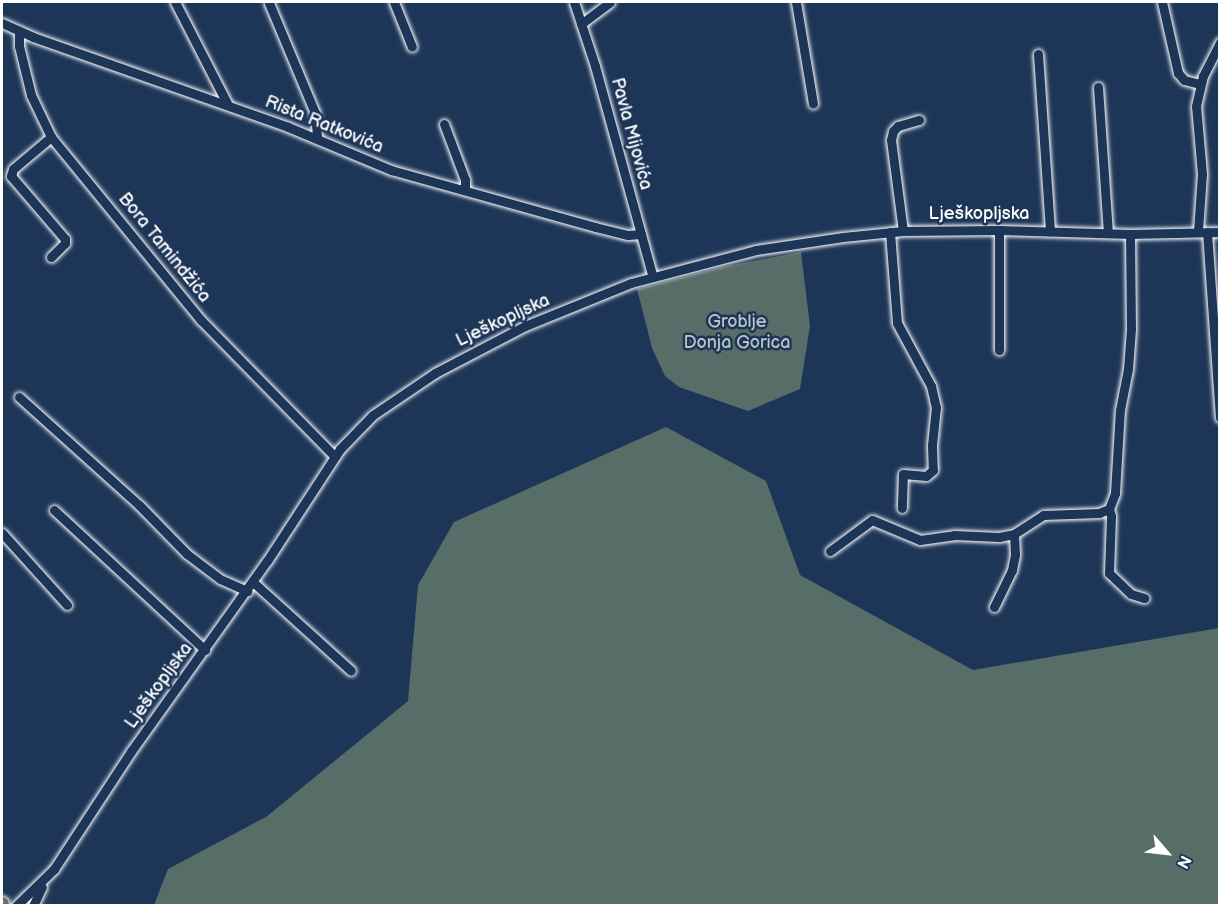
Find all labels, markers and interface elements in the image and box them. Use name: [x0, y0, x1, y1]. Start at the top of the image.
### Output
street label: Pavla Mijovića: [606, 76, 656, 192]
street label: Rista Ratkovića: [262, 91, 386, 159]
street label: Bora Tamindžića: [113, 189, 215, 307]
street label: Lješkopljska: [929, 203, 1029, 225]
street label: Lješkopljska: [453, 290, 553, 352]
park label: Groblje Donja Gorica: [684, 312, 790, 354]
street label: Lješkopljska: [121, 639, 197, 733]
north arrow: [1137, 823, 1197, 883]
text: N: [1172, 852, 1195, 871]

